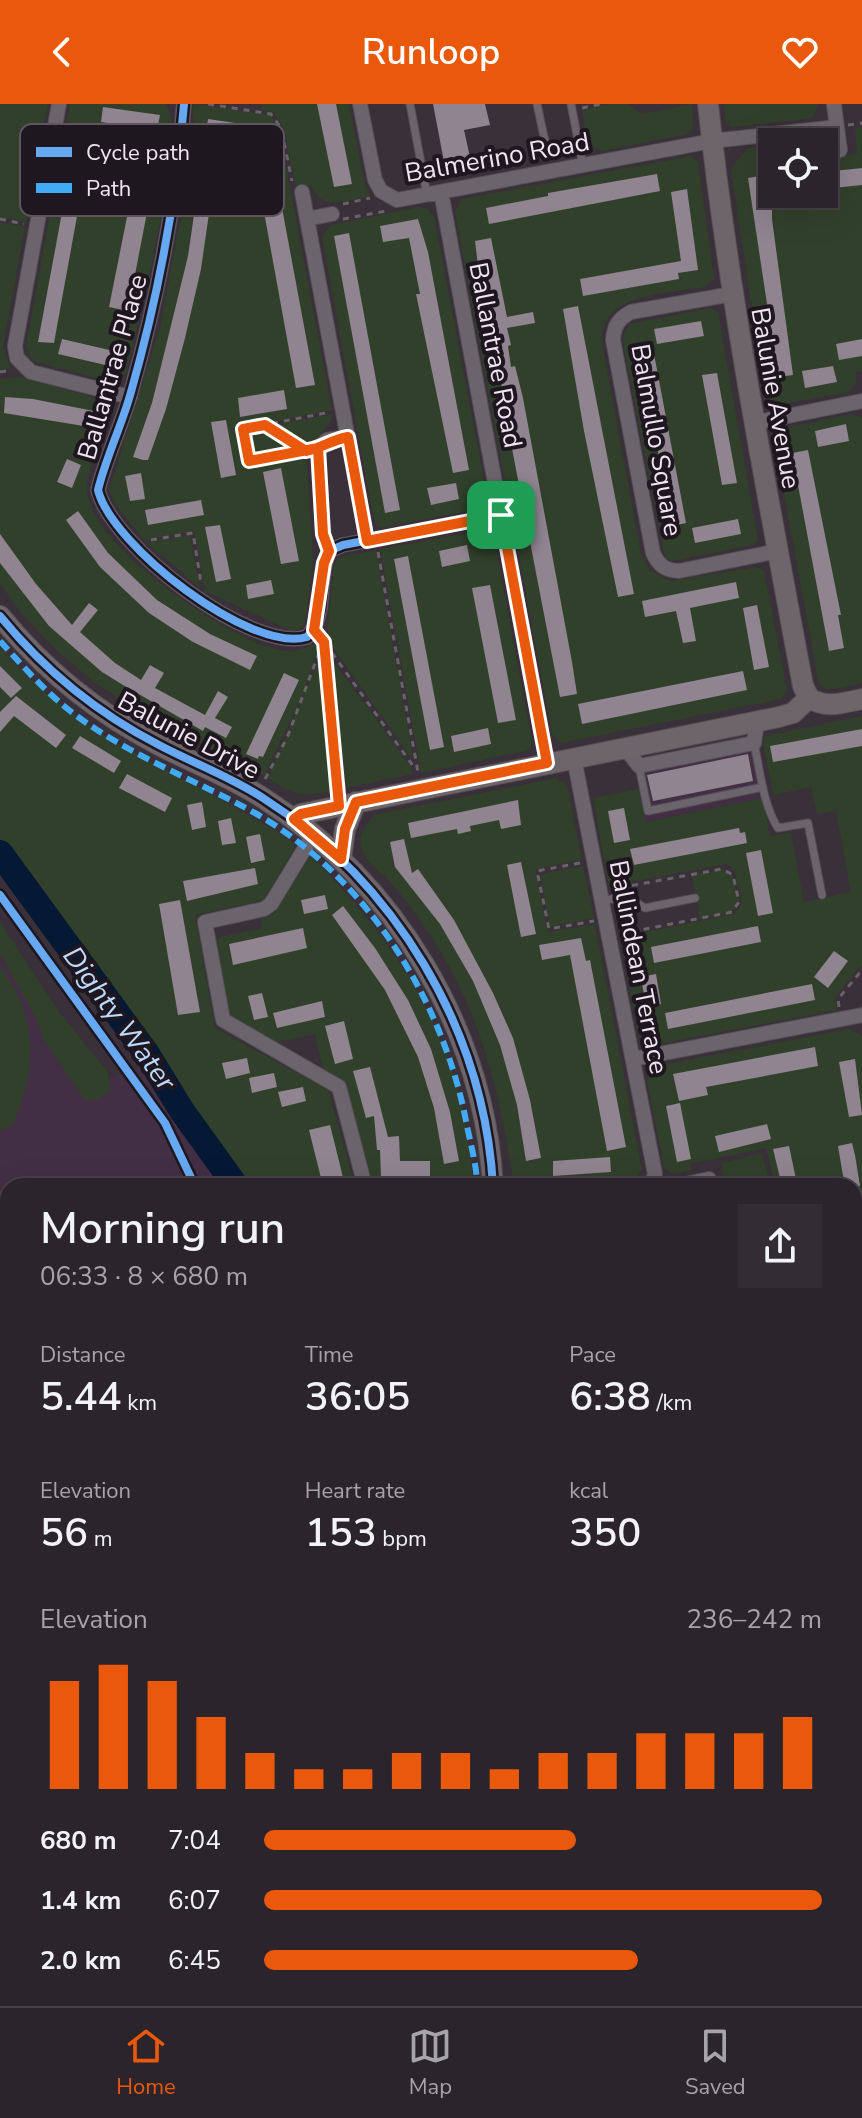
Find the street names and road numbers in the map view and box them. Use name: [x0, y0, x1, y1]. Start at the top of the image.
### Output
street label: Balmerino Road: [402, 124, 592, 191]
street label: Ballantrae Road: [460, 259, 531, 451]
street label: Ballantrae Place: [69, 270, 156, 464]
street label: Balunie Avenue: [742, 305, 809, 491]
street label: Balmullo Square: [622, 341, 691, 539]
street label: Balunie Drive: [111, 683, 266, 788]
street label: Ballindean Terrace: [601, 857, 676, 1077]

